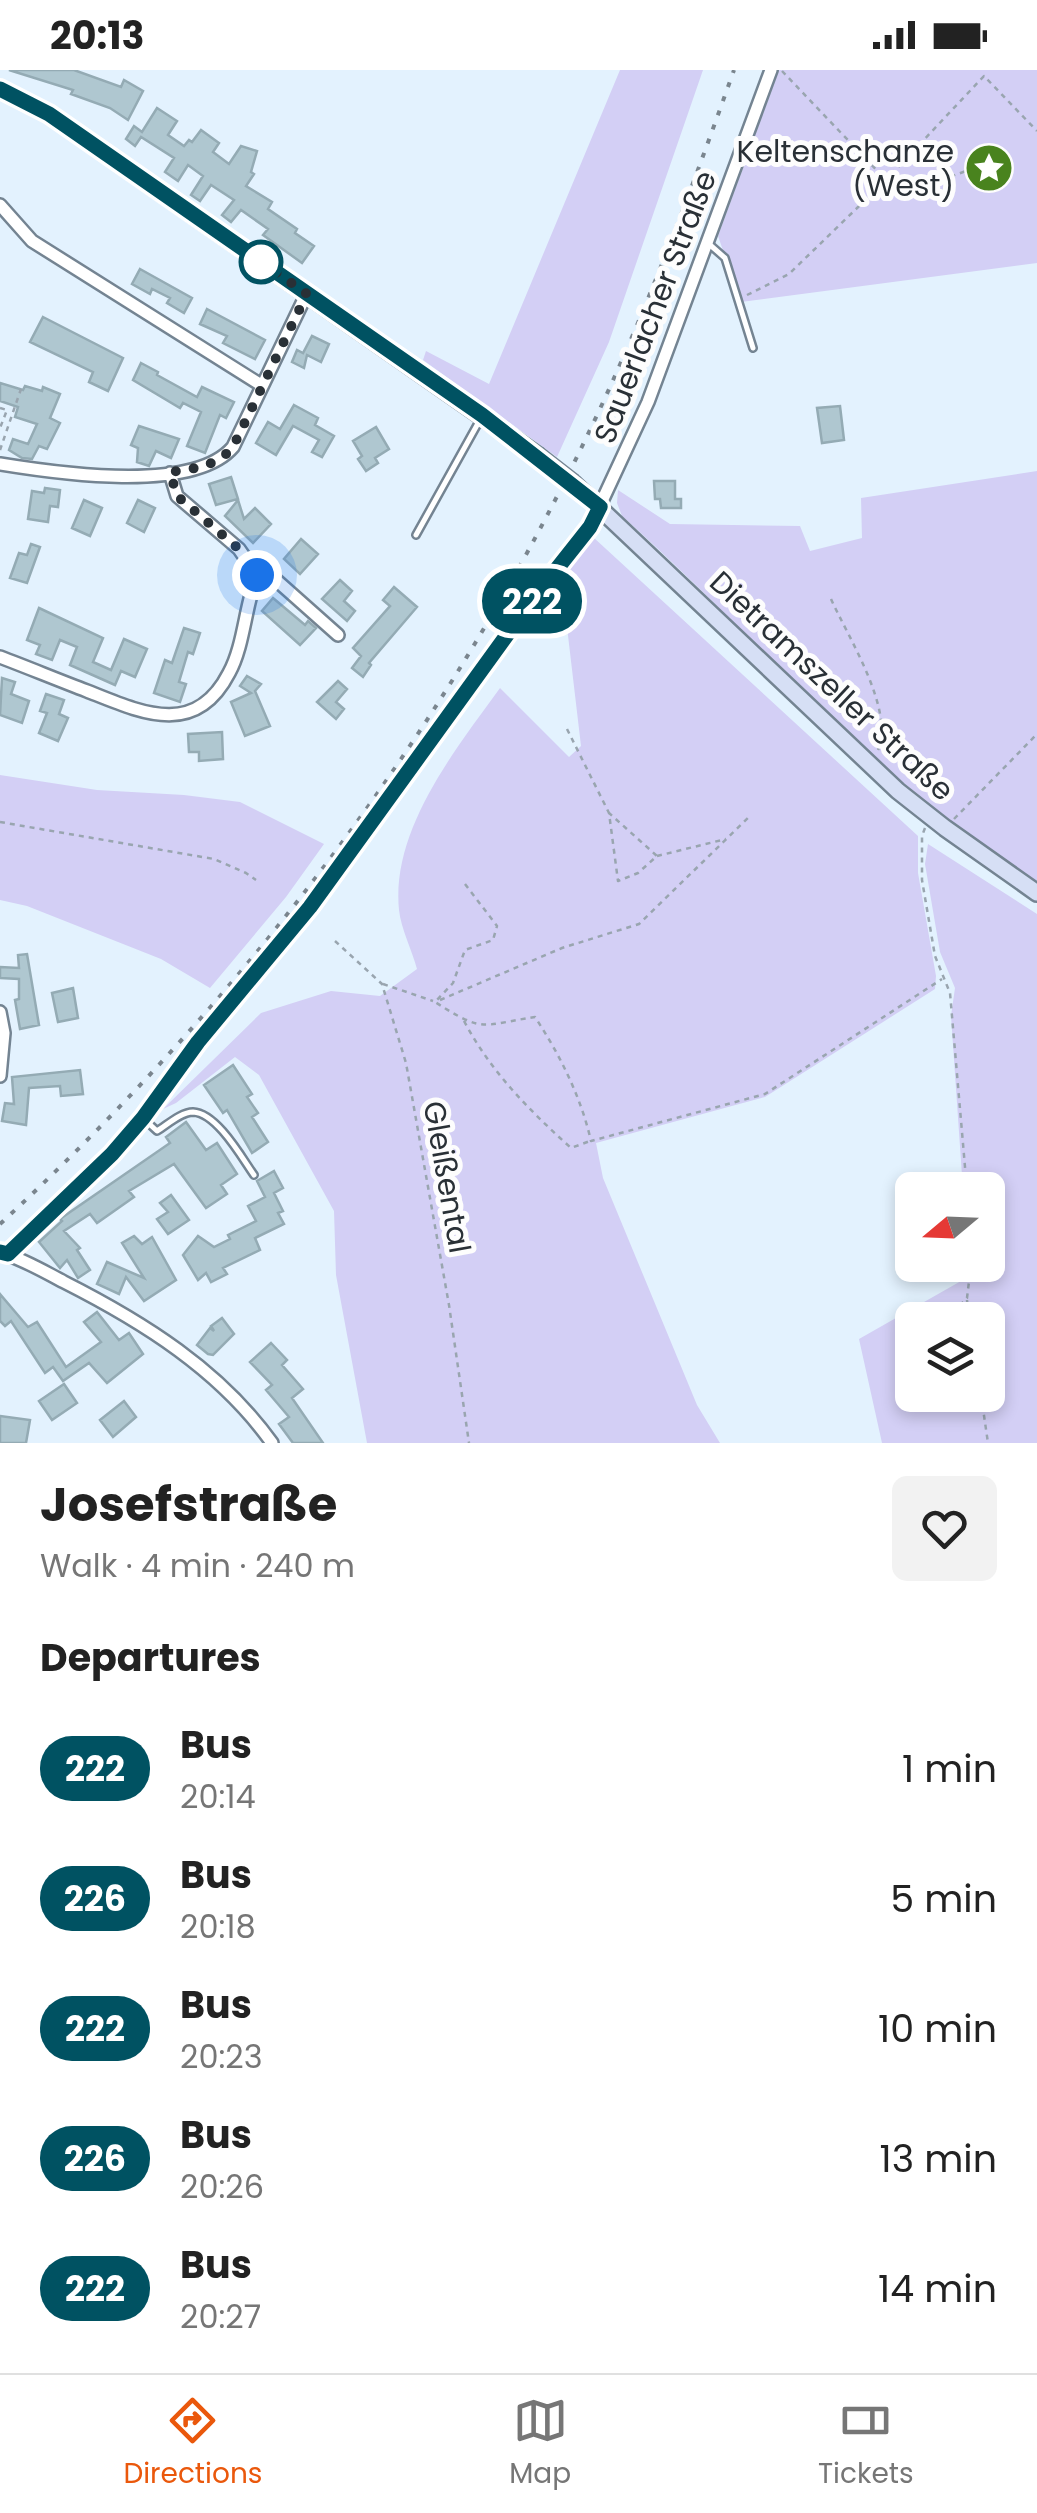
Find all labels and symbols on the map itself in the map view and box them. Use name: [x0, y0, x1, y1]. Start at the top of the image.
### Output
place label: Keltenschanze (West): [737, 130, 954, 207]
place icon: Keltenschanze (West): [963, 142, 1015, 194]
street label: Sauerlacher Straße: [583, 164, 727, 450]
unlabelled marker: [240, 241, 282, 283]
your location: [232, 550, 282, 600]
street label: Dietramszeller Straße: [700, 561, 964, 811]
line badge: 222: [474, 568, 590, 634]
street label: Gleißental: [412, 1098, 482, 1256]
north arrow: [895, 1172, 1005, 1282]

